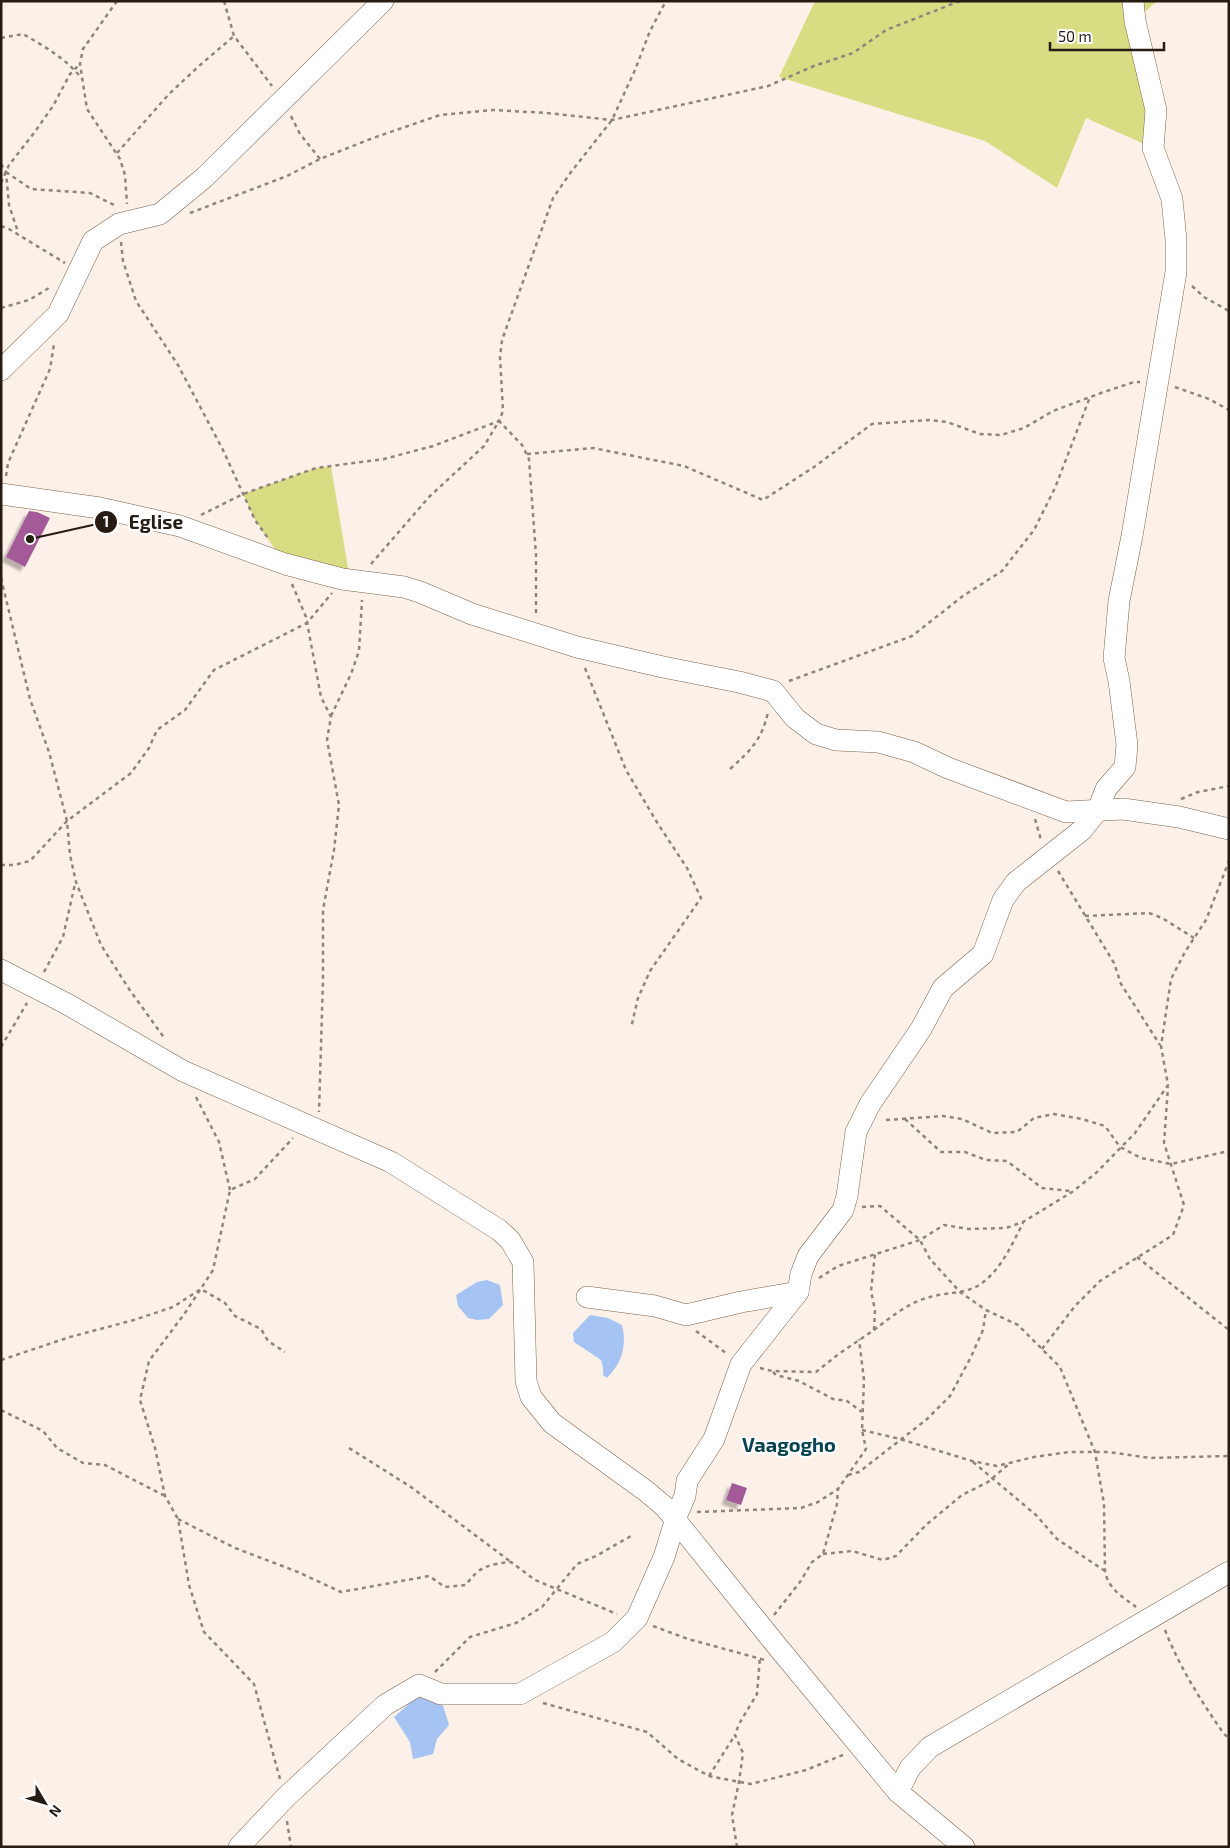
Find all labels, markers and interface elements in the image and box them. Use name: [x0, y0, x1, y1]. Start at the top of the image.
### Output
scale bar: [1050, 20, 1164, 52]
text: 50 m: [1058, 27, 1092, 45]
callout: Eglise: [94, 505, 193, 539]
text: Eglise: [129, 510, 183, 533]
text: 1: [103, 512, 109, 530]
district label: Vaagogho: [742, 1432, 836, 1456]
north arrow: [20, 1778, 70, 1828]
text: N: [46, 1802, 65, 1821]

